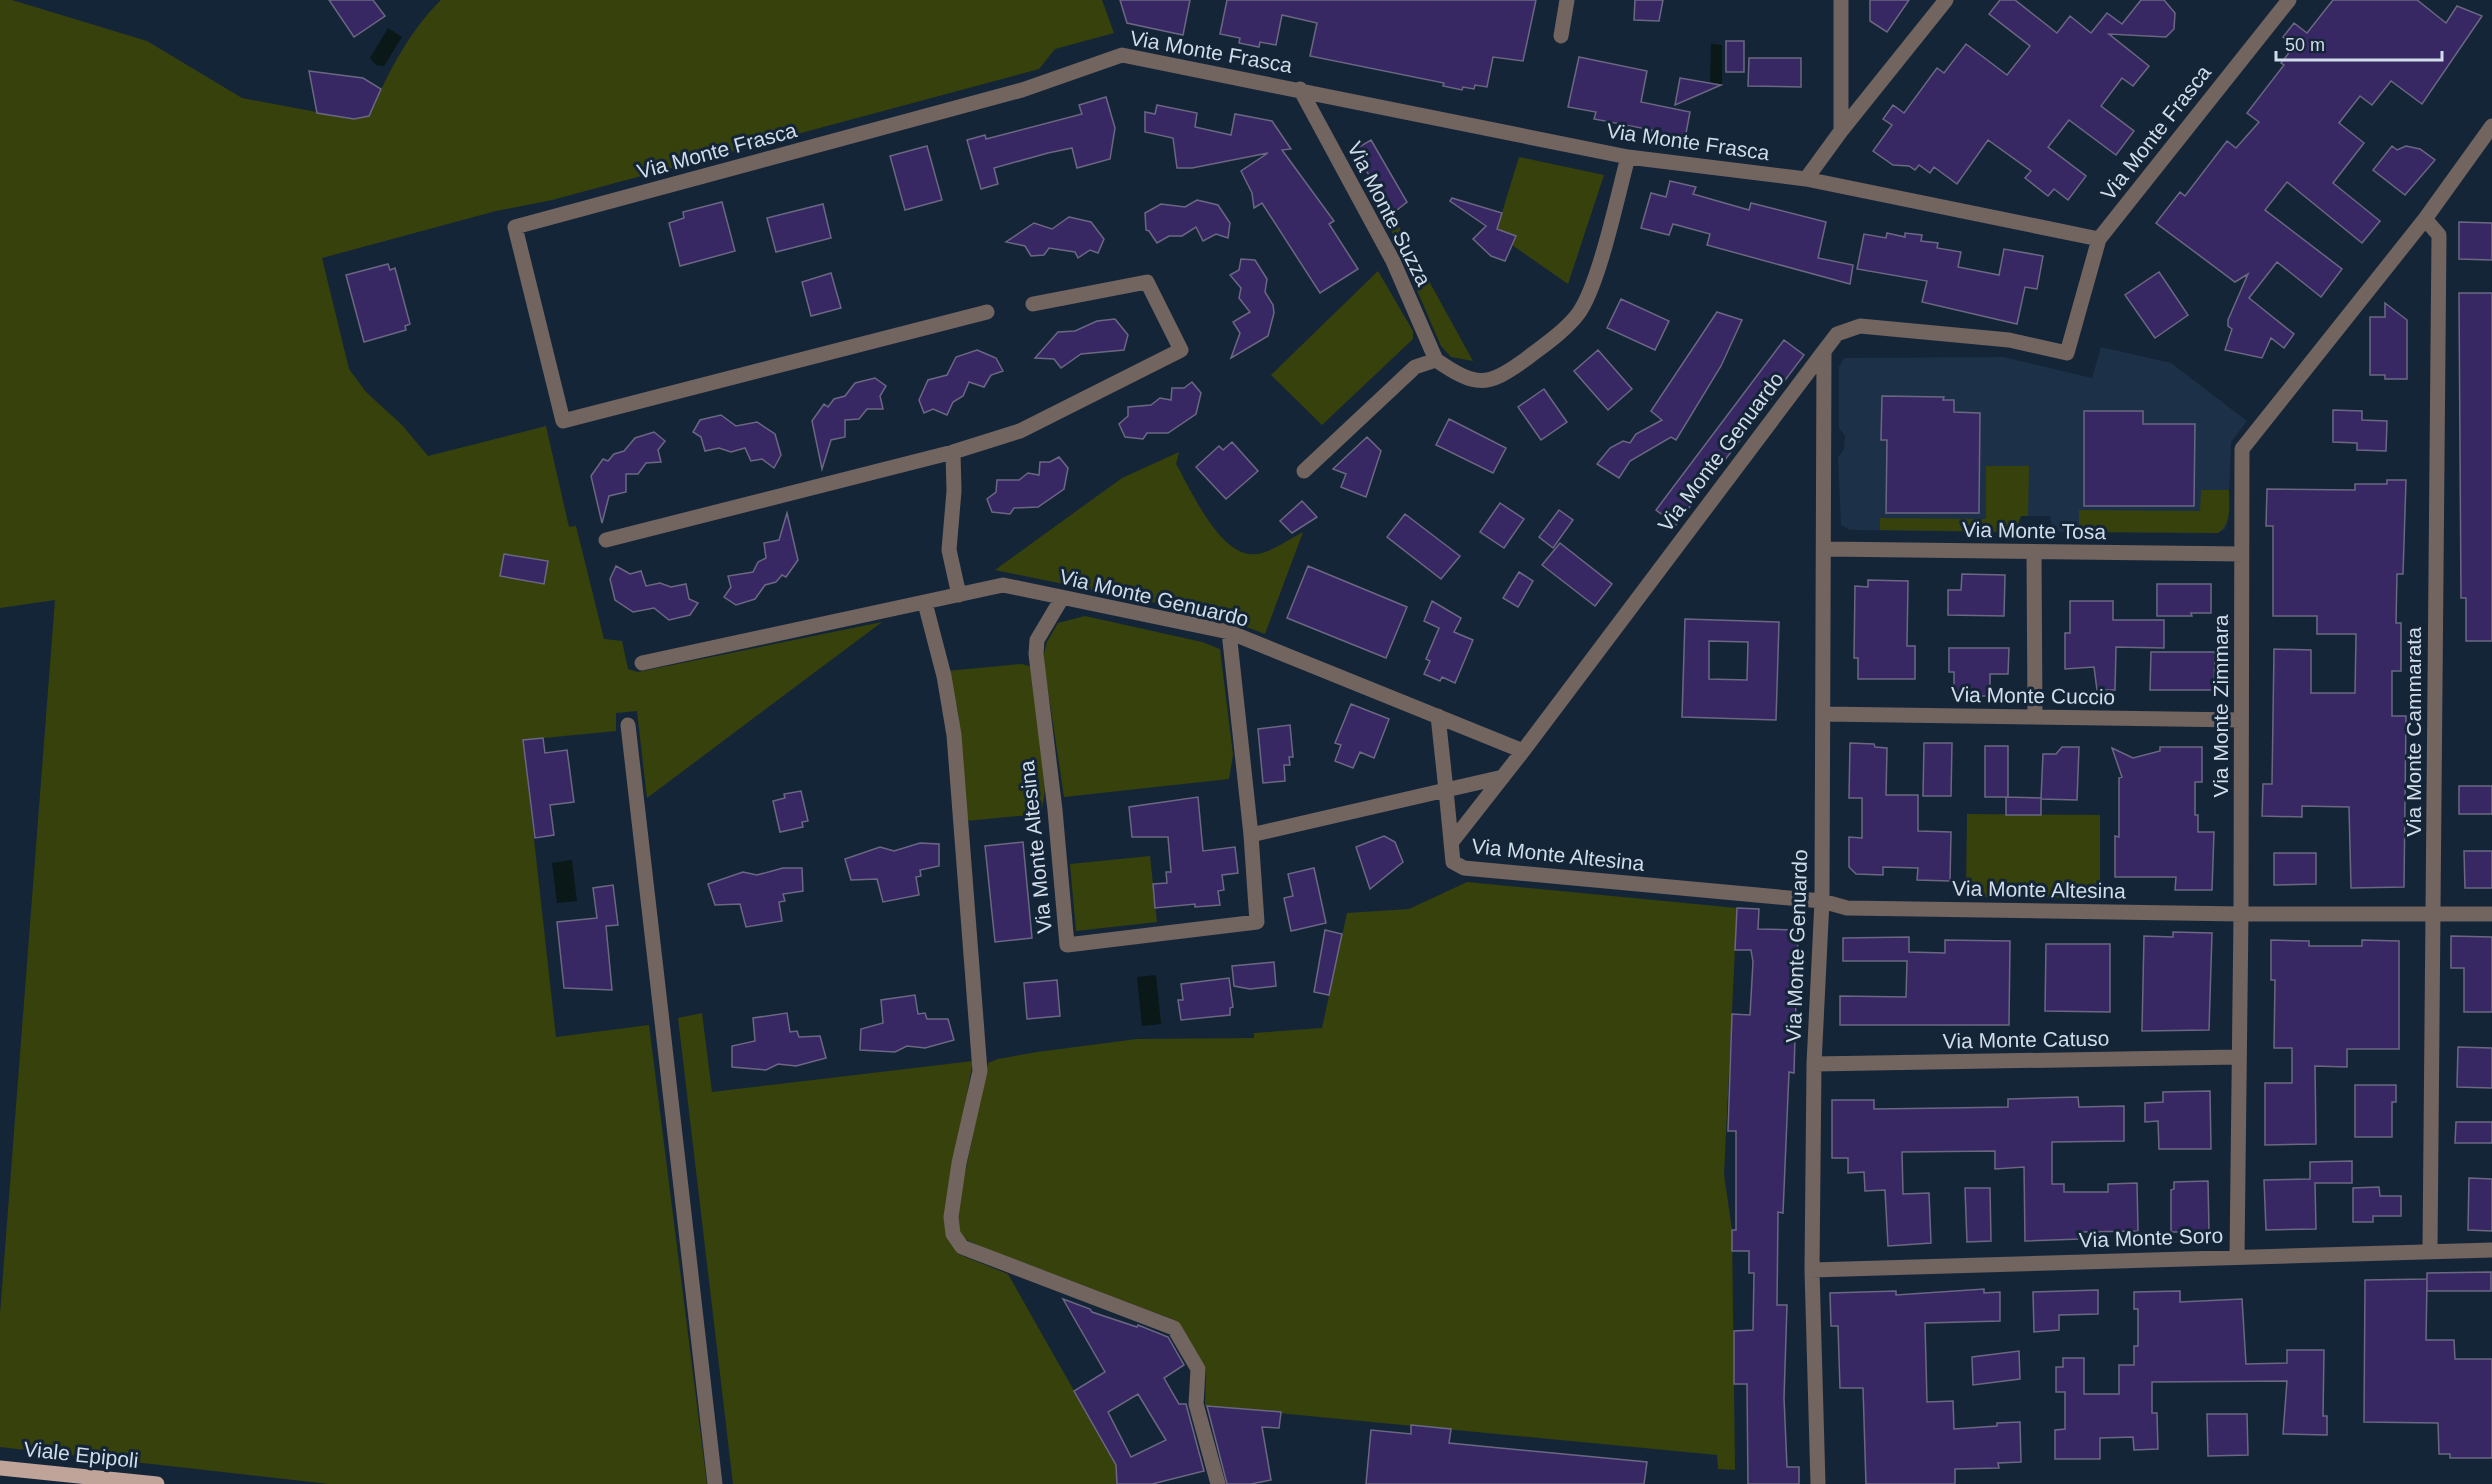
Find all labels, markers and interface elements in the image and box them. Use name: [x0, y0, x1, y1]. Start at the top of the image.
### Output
scale bar: [2276, 24, 2442, 62]
street label: Via Monte Frasca: [1128, 26, 1294, 77]
text: 50 m: [2285, 35, 2325, 55]
street label: Via Monte Frasca: [2096, 61, 2215, 204]
street label: Via Monte Frasca: [635, 118, 799, 183]
street label: Via Monte Frasca: [1605, 119, 1771, 164]
street label: Via Monte Suzza: [1343, 138, 1436, 290]
street label: Via Monte Genuardo: [1653, 368, 1788, 536]
street label: Via Monte Tosa: [1962, 518, 2107, 543]
street label: Via Monte Genuardo: [1057, 565, 1251, 630]
street label: Via Monte Zimmara: [2209, 614, 2232, 797]
street label: Via Monte Cammarata: [2402, 627, 2425, 837]
street label: Via Monte Cuccio: [1951, 683, 2115, 708]
street label: Via Monte Altesina: [1015, 759, 1056, 935]
street label: Via Monte Altesina: [1471, 834, 1646, 875]
street label: Via Monte Genuardo: [1782, 849, 1811, 1043]
street label: Via Monte Altesina: [1952, 876, 2126, 903]
street label: Via Monte Catuso: [1943, 1027, 2109, 1052]
street label: Via Monte Soro: [2078, 1223, 2224, 1252]
street label: Viale Epipoli: [23, 1437, 140, 1472]

